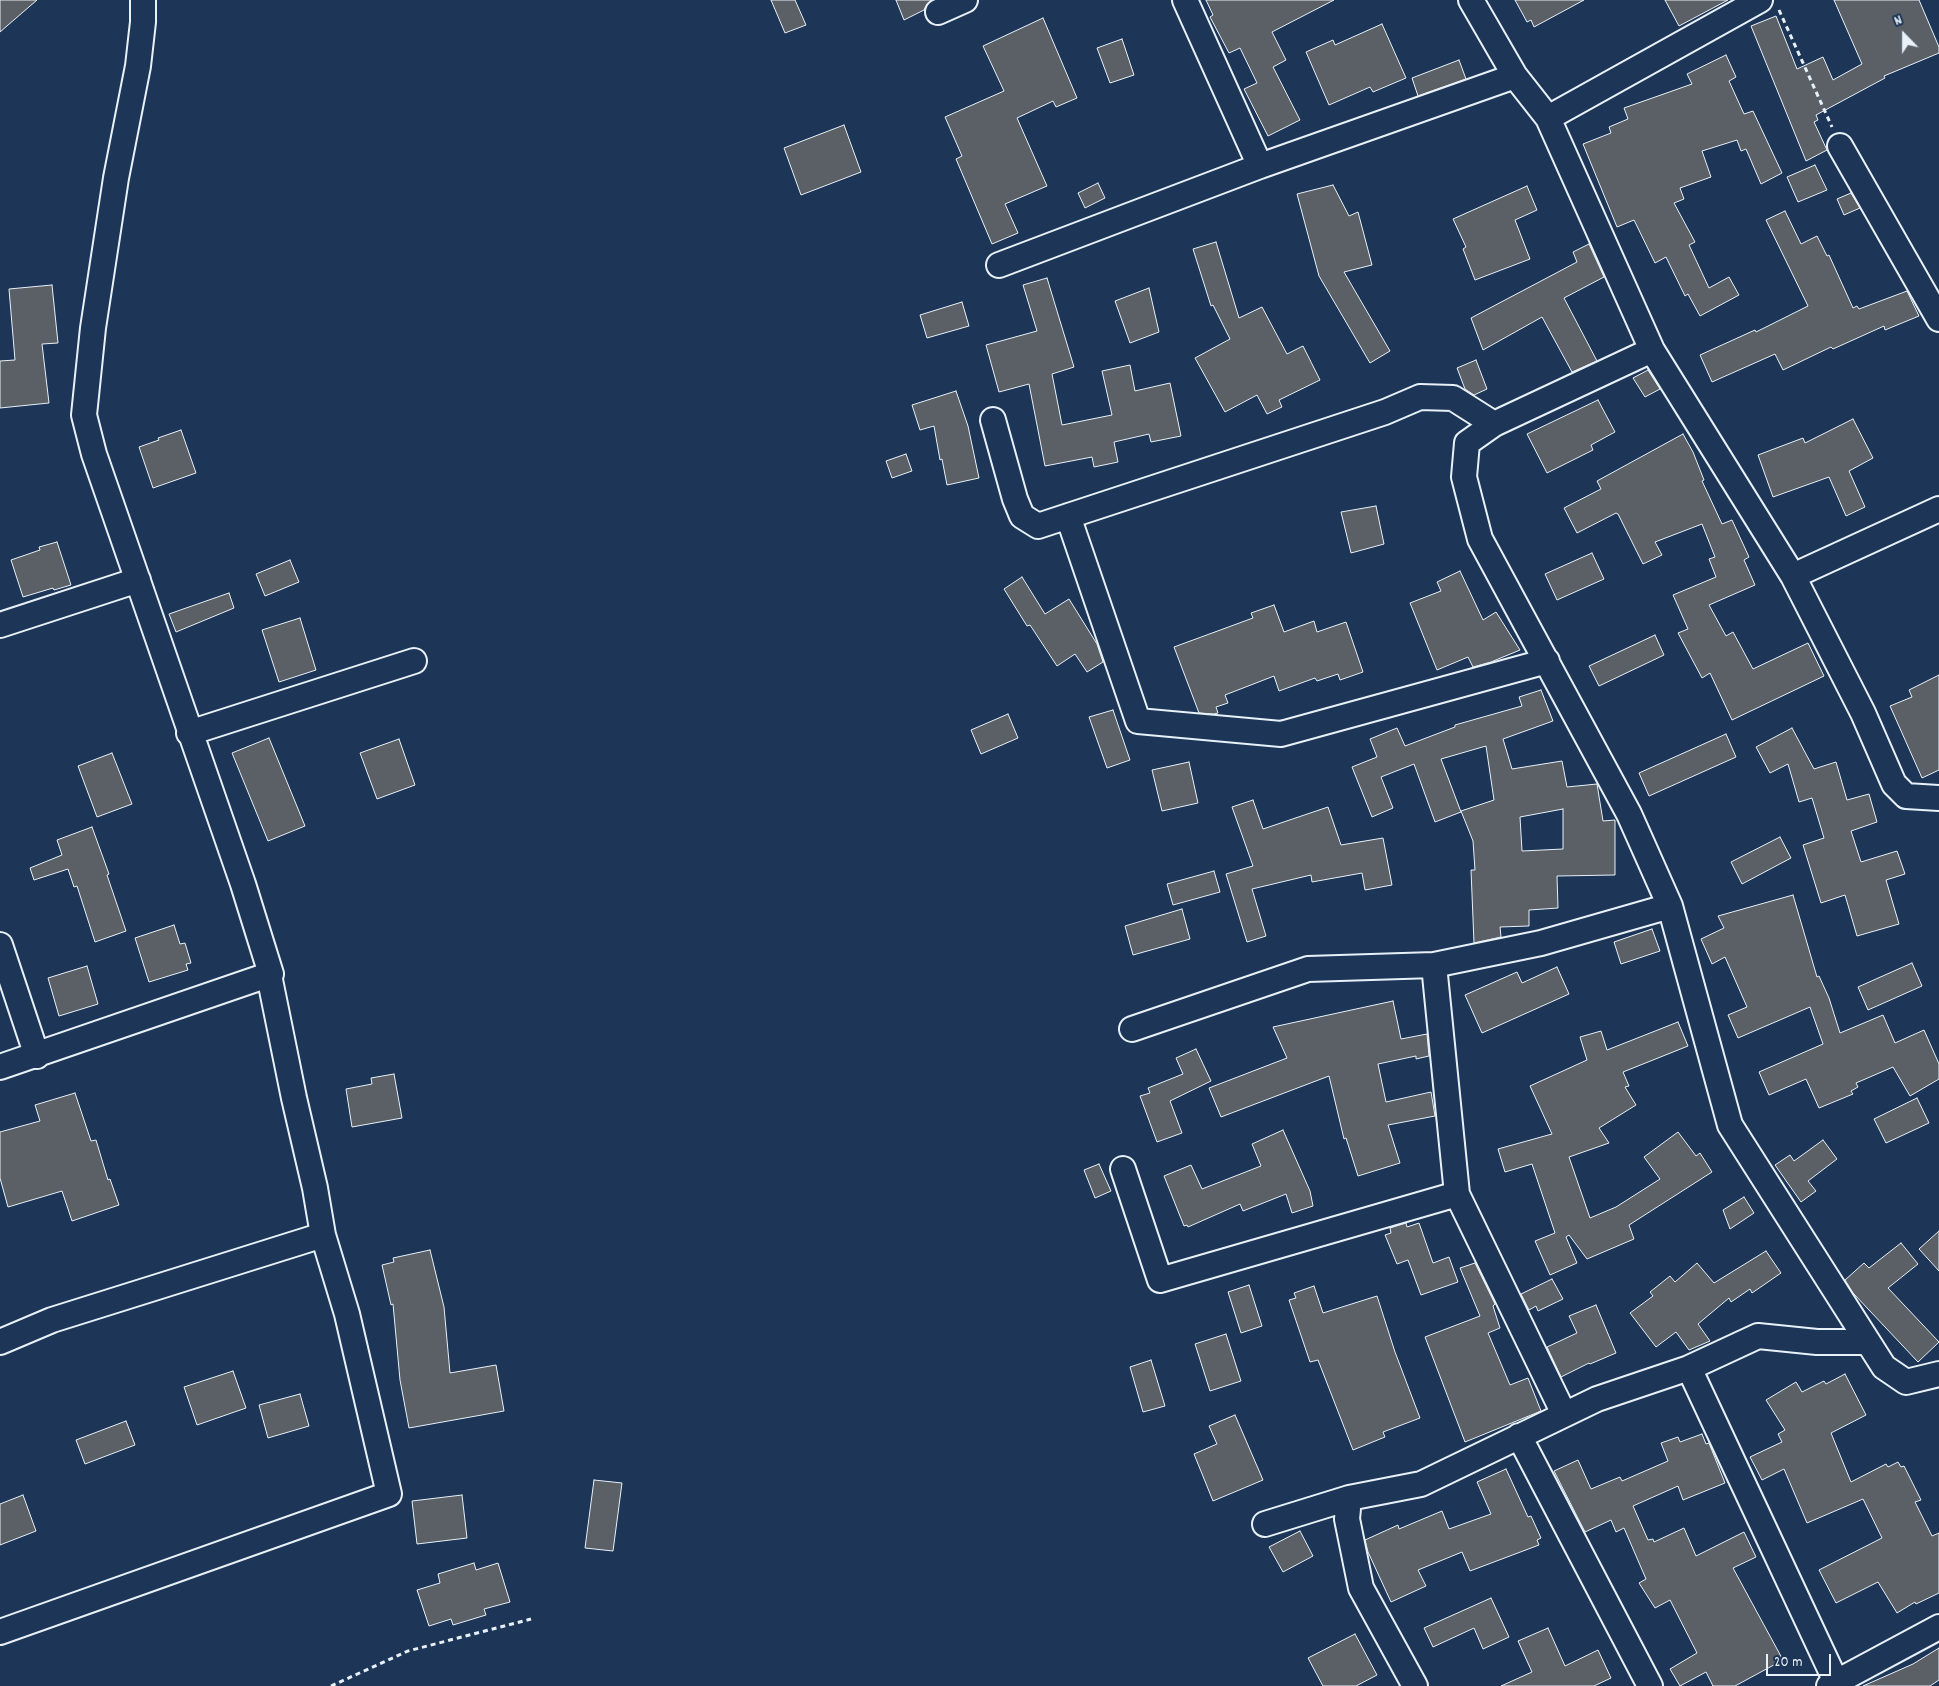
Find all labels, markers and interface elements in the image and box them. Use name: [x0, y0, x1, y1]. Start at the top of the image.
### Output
north arrow: [1879, 10, 1929, 60]
text: N: [1891, 11, 1905, 32]
scale bar: [1769, 1644, 1834, 1676]
text: 20 m: [1774, 1652, 1802, 1674]

